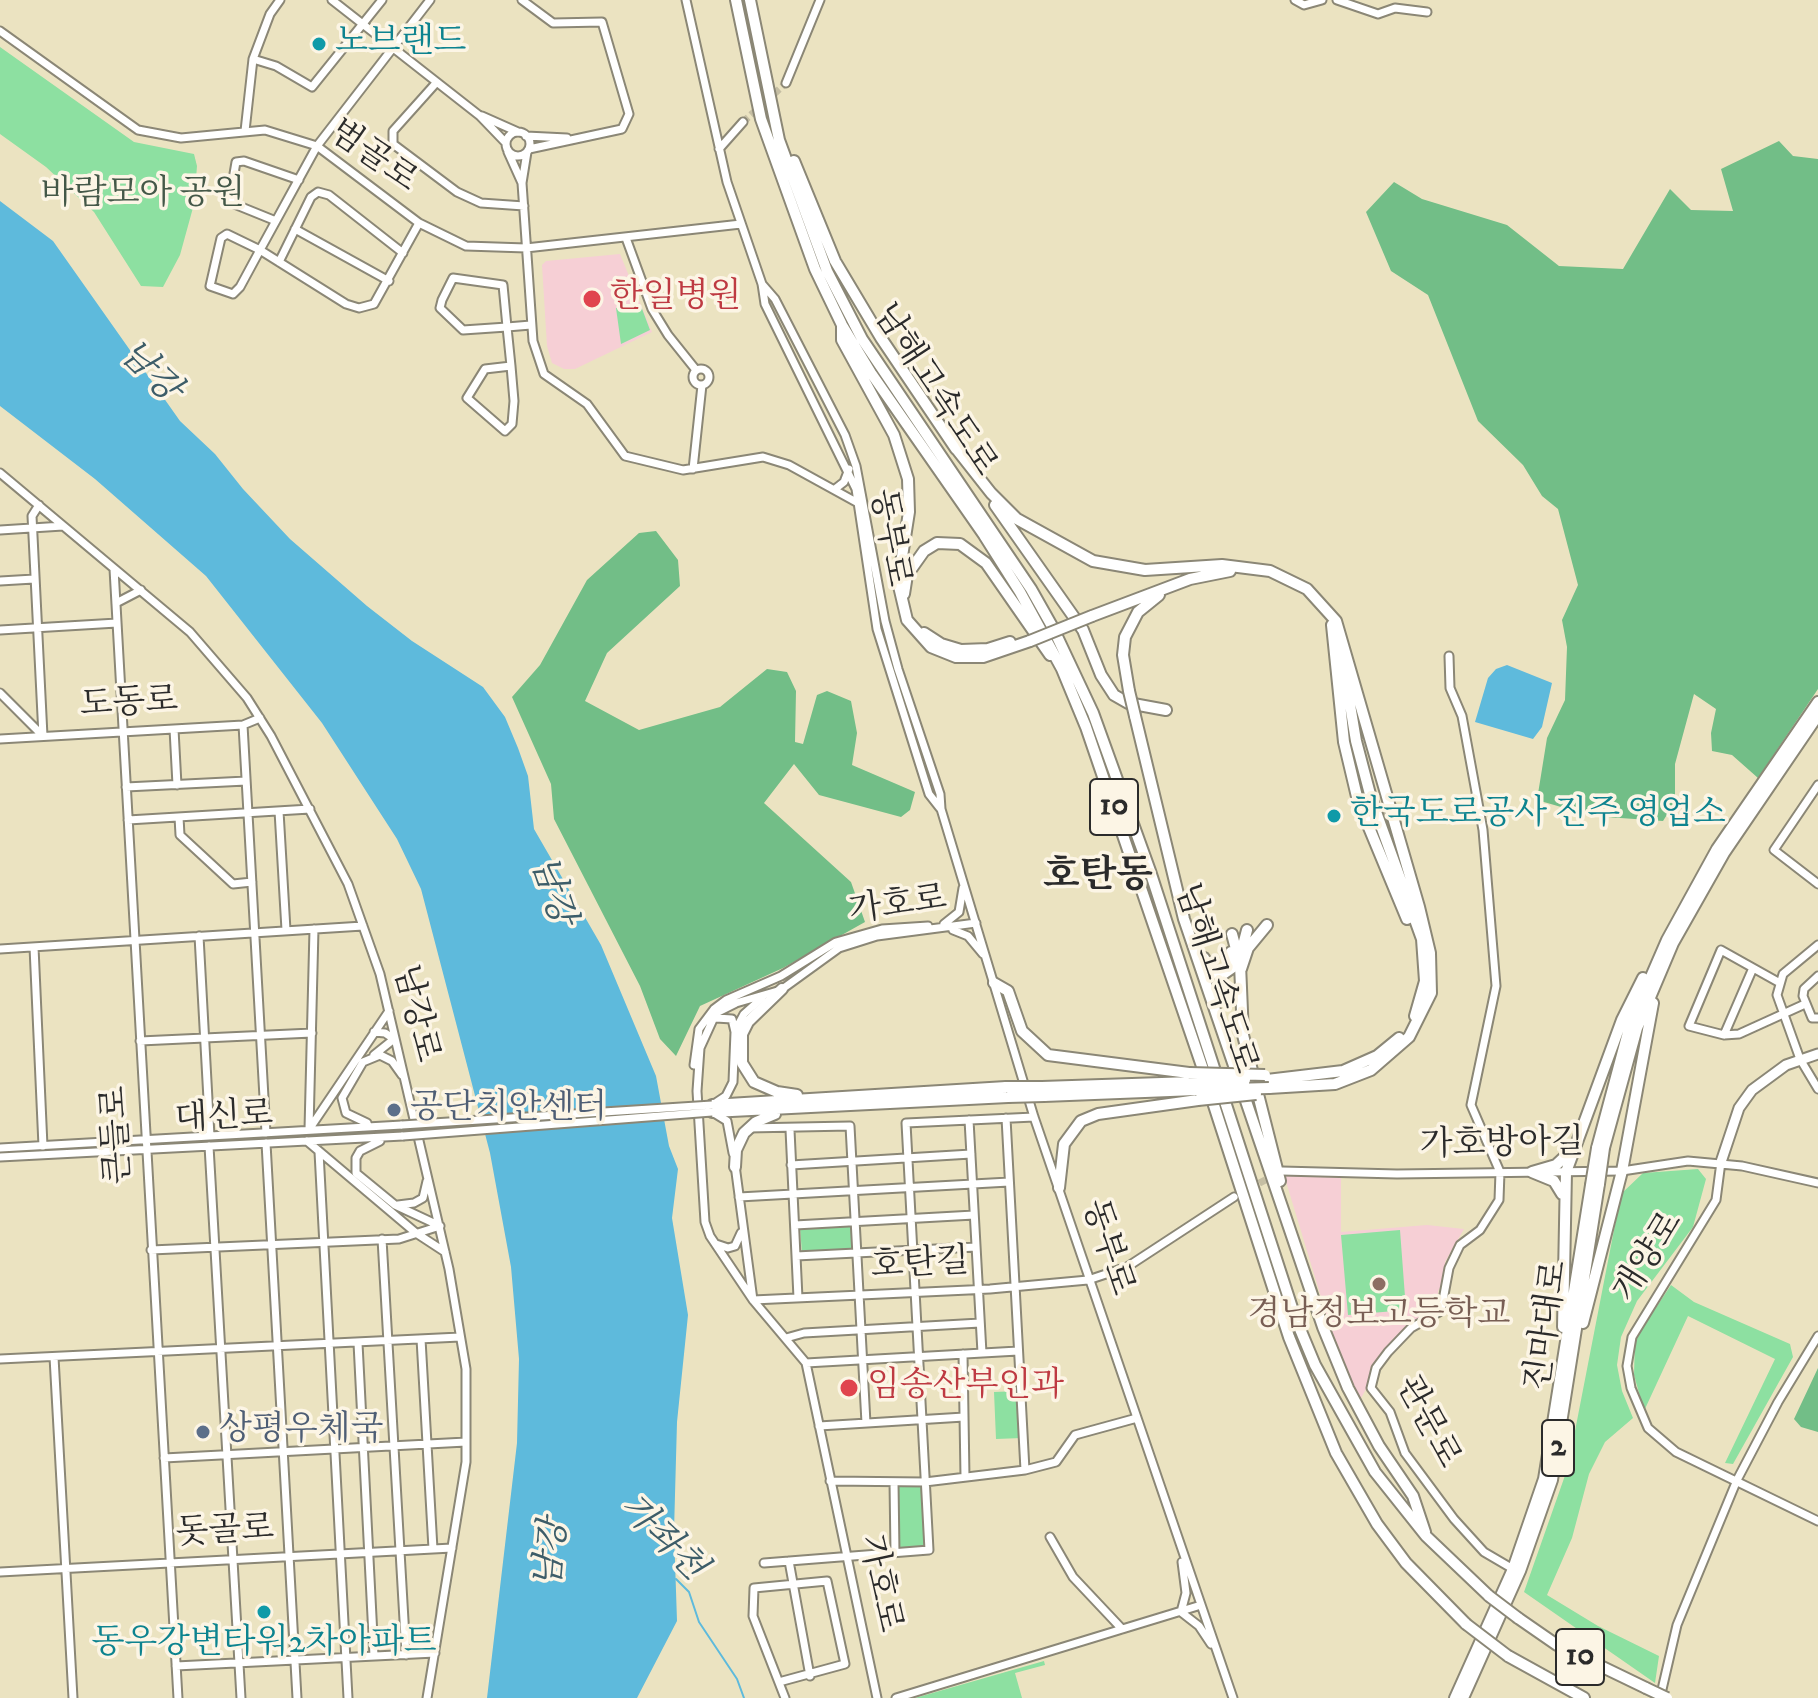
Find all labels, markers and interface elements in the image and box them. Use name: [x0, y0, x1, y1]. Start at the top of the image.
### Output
place label: 노브랜드: [335, 24, 466, 64]
marker: 노브랜드: [310, 35, 328, 53]
street label: 범골로: [320, 113, 424, 203]
park label: 바람모아 공원: [41, 176, 245, 216]
place label: 한일병원: [610, 279, 741, 319]
marker: 한일병원: [581, 288, 603, 310]
street label: 남해고속도로: [862, 297, 1004, 485]
water label: 남강: [108, 333, 188, 413]
street label: 동부로: [859, 486, 917, 590]
street label: 도동로: [79, 682, 179, 728]
road number: 10: [1090, 779, 1138, 835]
place label: 한국도로공사 진주 영업소: [1350, 796, 1726, 836]
marker: 한국도로공사 진주 영업소: [1325, 807, 1343, 825]
water label: 남강: [519, 851, 581, 931]
district label: 호탄동: [1043, 855, 1153, 901]
street label: 남해고속도로: [1164, 879, 1264, 1079]
street label: 가호로: [846, 880, 950, 934]
street label: 남강로: [382, 961, 446, 1067]
street label: 큰들로: [96, 1085, 142, 1185]
place label: 공단치안센터: [410, 1090, 607, 1130]
street label: 대신로: [174, 1096, 274, 1142]
marker: 공단치안센터: [385, 1101, 403, 1119]
street label: 가호방아길: [1420, 1124, 1584, 1168]
street label: 동부로: [1071, 1195, 1141, 1301]
street label: 개양로: [1607, 1205, 1693, 1311]
street label: 호탄길: [870, 1243, 970, 1289]
street label: 진마대로: [1520, 1258, 1578, 1394]
marker: 경남정보고등학교: [1370, 1275, 1388, 1293]
place label: 경남정보고등학교: [1248, 1297, 1510, 1337]
place label: 임송산부인과: [867, 1368, 1064, 1408]
street label: 관문로: [1385, 1370, 1467, 1476]
marker: 임송산부인과: [838, 1377, 860, 1399]
place label: 상평우체국: [219, 1412, 383, 1452]
road number: 2: [1542, 1420, 1574, 1476]
marker: 상평우체국: [194, 1423, 212, 1441]
water label: 가좌천: [609, 1487, 713, 1591]
street label: 돗골로: [175, 1510, 275, 1556]
water label: 남강: [529, 1517, 579, 1591]
street label: 가호로: [848, 1532, 908, 1636]
marker: 동우강변타워2차아파트: [255, 1603, 273, 1621]
place label: 동우강변타워2차아파트: [91, 1625, 437, 1665]
road number: 10: [1556, 1629, 1604, 1685]

